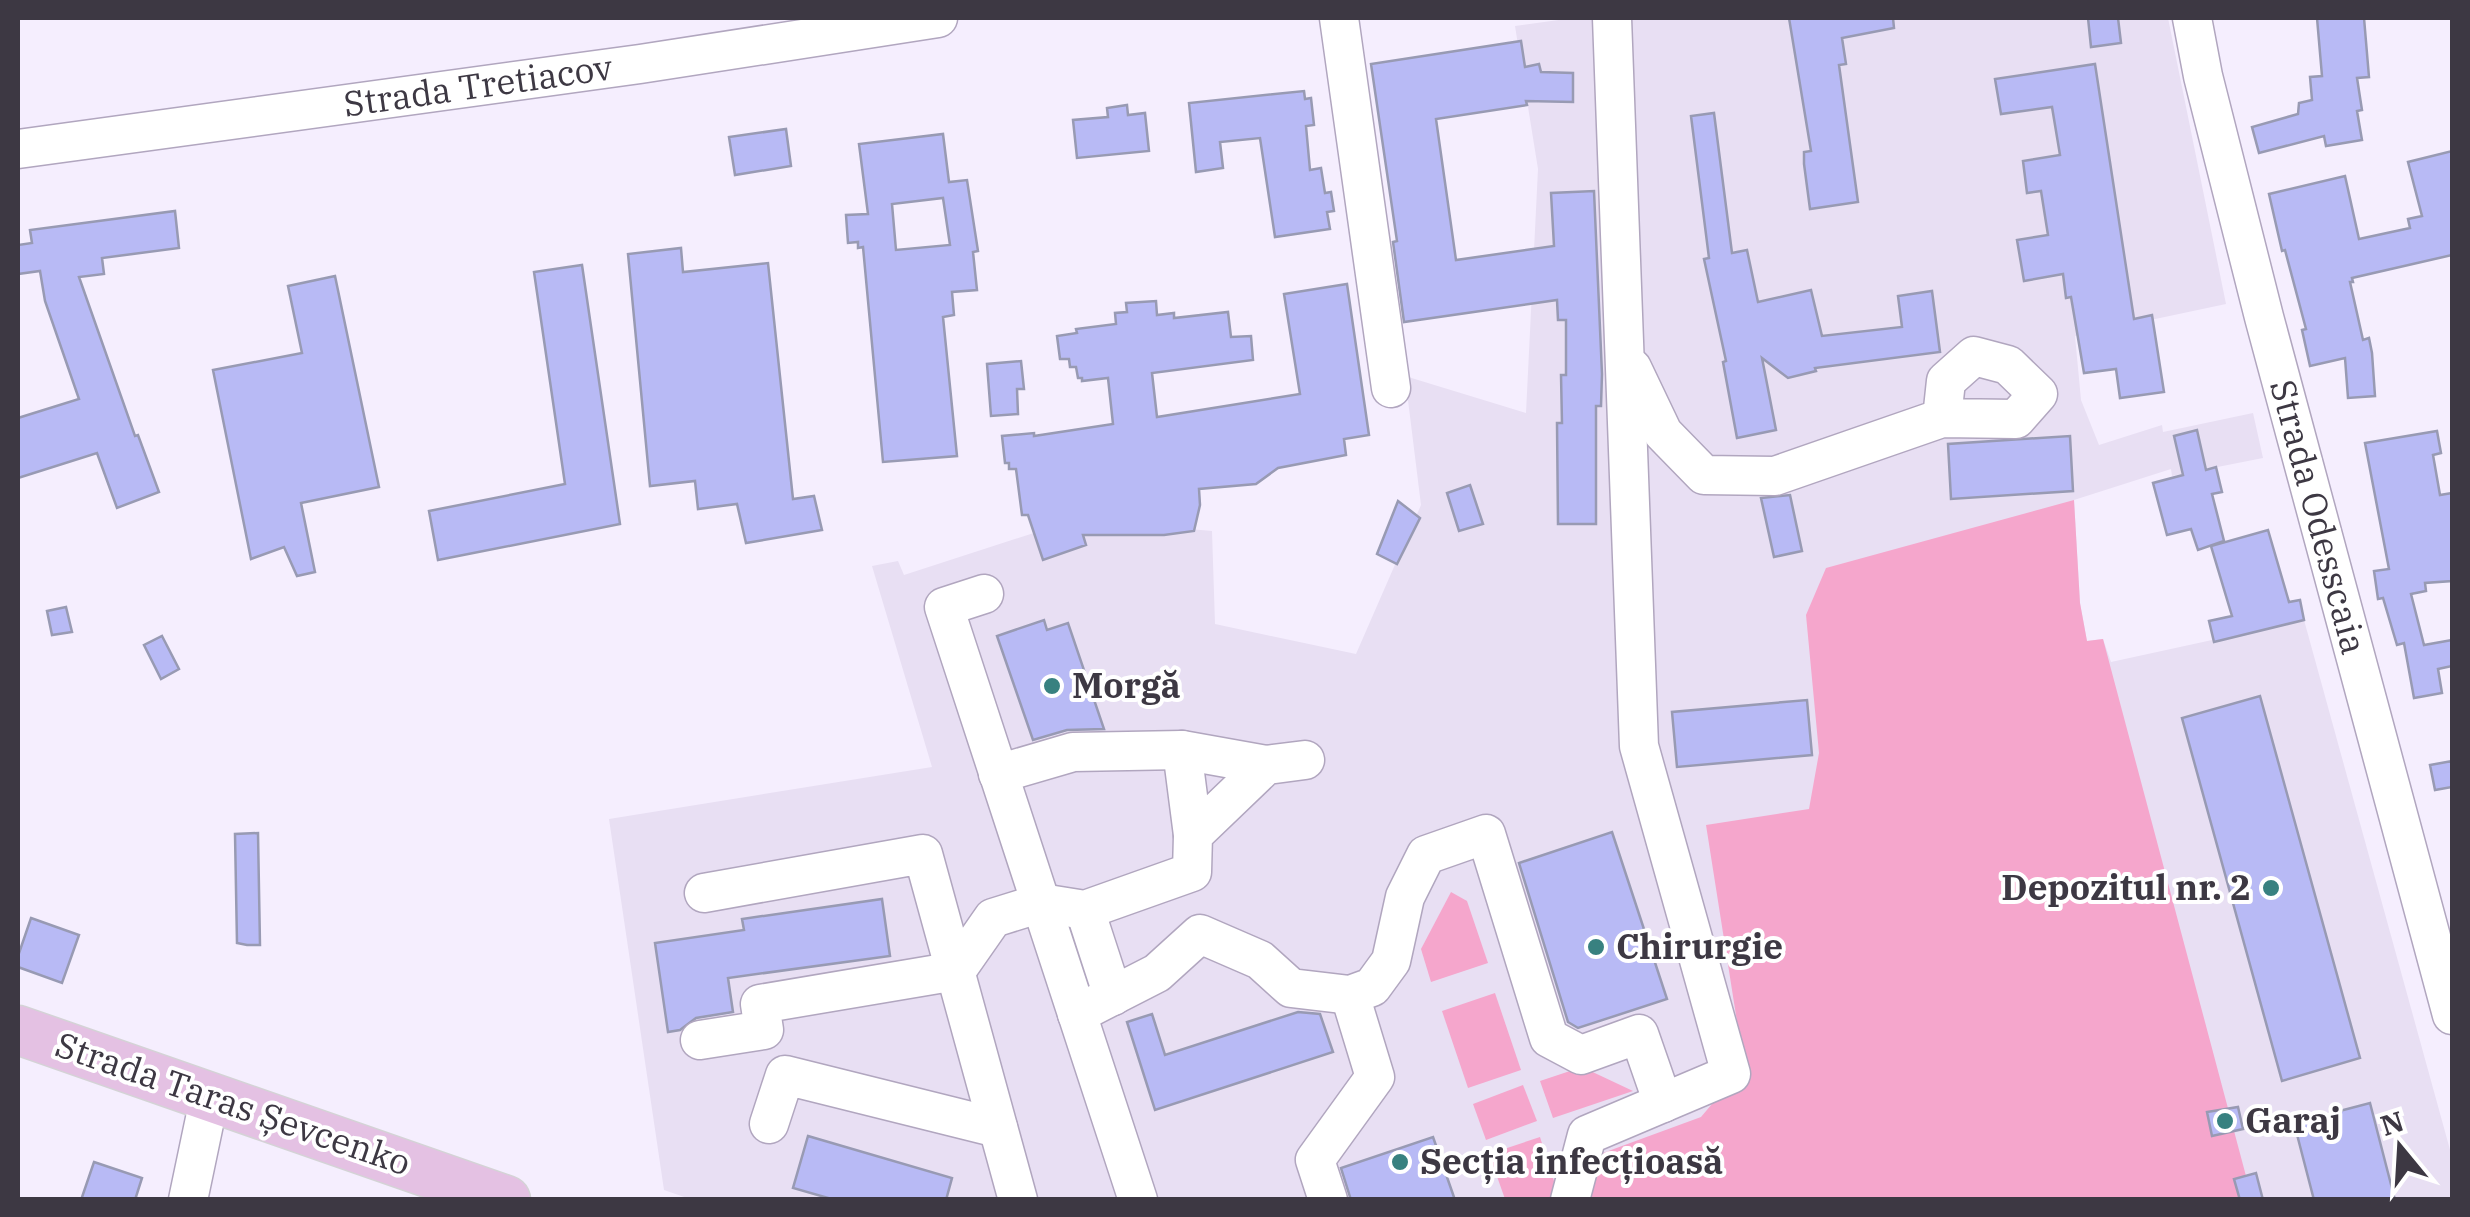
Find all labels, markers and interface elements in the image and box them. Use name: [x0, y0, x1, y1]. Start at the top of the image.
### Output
street label: Strada Tretiacov: [341, 43, 615, 127]
street label: Strada Odesscaia: [2260, 374, 2378, 659]
place label: Morgă: [1072, 662, 1181, 708]
marker: Morgă: [1041, 675, 1063, 697]
place label: Depozitul nr. 2: [2001, 864, 2251, 910]
marker: Depozitul nr. 2: [2260, 877, 2282, 899]
place label: Chirurgie: [1616, 923, 1783, 969]
marker: Chirurgie: [1585, 936, 1607, 958]
street label: Strada Taras Șevcenko: [50, 1021, 417, 1185]
place label: Garaj: [2245, 1097, 2341, 1143]
north arrow: [2350, 1097, 2450, 1197]
text: N: [2376, 1102, 2408, 1144]
marker: Garaj: [2214, 1110, 2236, 1132]
place label: Secția infecțioasă: [1420, 1138, 1723, 1184]
marker: Secția infecțioasă: [1389, 1151, 1411, 1173]

